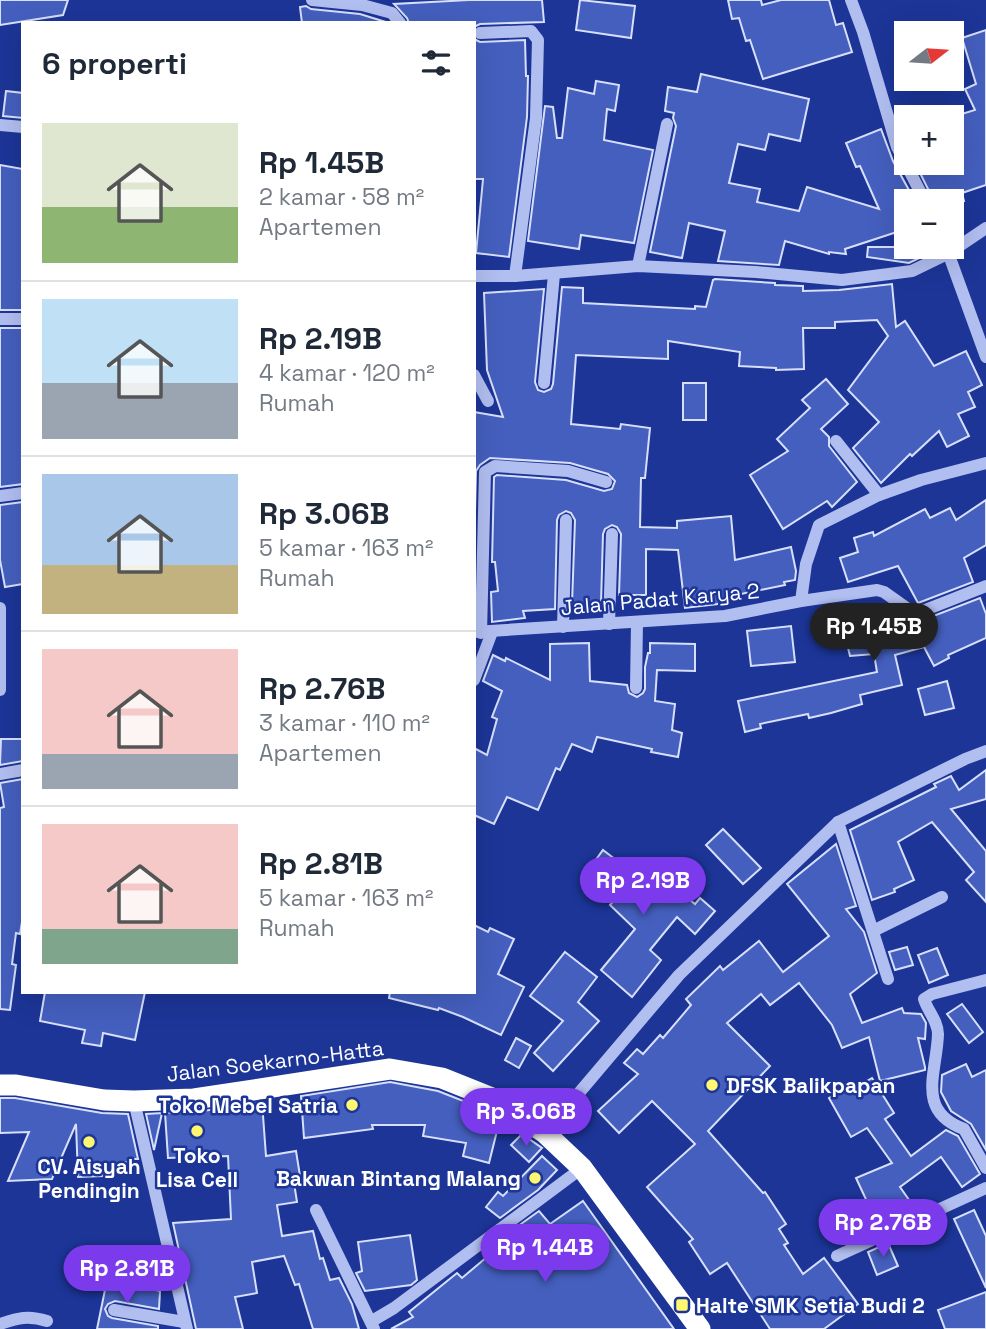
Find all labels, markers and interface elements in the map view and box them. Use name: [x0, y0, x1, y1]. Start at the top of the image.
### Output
north arrow: [894, 21, 964, 91]
map controls: [894, 21, 964, 259]
text: 6 properti: [42, 44, 187, 83]
icon: filters: [417, 44, 455, 82]
button: +: [894, 105, 964, 175]
text: Rp 1.45B: [259, 143, 384, 182]
icon: home: [98, 151, 182, 235]
text: 2 kamar · 58 m²: [259, 182, 424, 212]
button: −: [894, 189, 964, 259]
text: Apartemen: [259, 212, 381, 242]
text: Rp 2.19B: [259, 319, 382, 358]
icon: home: [98, 327, 182, 411]
text: 4 kamar · 120 m²: [259, 358, 435, 388]
text: Rumah: [259, 388, 335, 418]
text: Rp 3.06B: [259, 494, 389, 533]
icon: home: [98, 502, 182, 586]
text: 5 kamar · 163 m²: [259, 533, 434, 563]
text: Rumah: [259, 563, 335, 593]
street label: Jalan Padat Karya 2: [559, 577, 761, 621]
pin: Rp 1.45B: [802, 604, 946, 663]
text: Rp 1.45B: [826, 611, 922, 641]
text: Rp 2.76B: [259, 669, 385, 708]
icon: home: [98, 677, 182, 761]
text: 3 kamar · 110 m²: [259, 708, 430, 738]
text: Apartemen: [259, 738, 381, 768]
text: Rp 2.81B: [259, 844, 383, 883]
icon: home: [98, 852, 182, 936]
pin: Rp 2.19B: [571, 858, 715, 917]
text: Rp 2.19B: [596, 865, 690, 895]
text: 5 kamar · 163 m²: [259, 883, 434, 913]
text: Rumah: [259, 913, 335, 943]
street label: Jalan Soekarno-Hatta: [165, 1034, 385, 1088]
place label: DFSK Balikpapan: [726, 1072, 896, 1099]
marker: DFSK Balikpapan: [704, 1077, 720, 1093]
pin: Rp 3.06B: [454, 1088, 598, 1148]
place label: Toko Mebel Satria: [159, 1092, 338, 1119]
text: Rp 3.06B: [476, 1096, 576, 1126]
marker: Toko Mebel Satria: [344, 1097, 360, 1113]
marker: Toko Lisa Cell: [189, 1123, 205, 1139]
marker: CV. Aisyah Pendingin: [81, 1134, 97, 1150]
place label: Toko Lisa Cell: [156, 1142, 238, 1193]
place label: CV. Aisyah Pendingin: [37, 1153, 141, 1204]
place label: Bakwan Bintang Malang: [276, 1165, 521, 1192]
marker: Bakwan Bintang Malang: [527, 1170, 543, 1186]
pin: Rp 2.76B: [811, 1200, 955, 1259]
text: Rp 2.76B: [835, 1207, 931, 1237]
pin: Rp 1.44B: [473, 1224, 617, 1284]
text: Rp 1.44B: [497, 1232, 593, 1262]
pin: Rp 2.81B: [55, 1246, 199, 1305]
text: Rp 2.81B: [79, 1253, 175, 1283]
place label: Halte SMK Setia Budi 2: [696, 1292, 925, 1319]
marker: Halte SMK Setia Budi 2: [674, 1297, 690, 1313]

